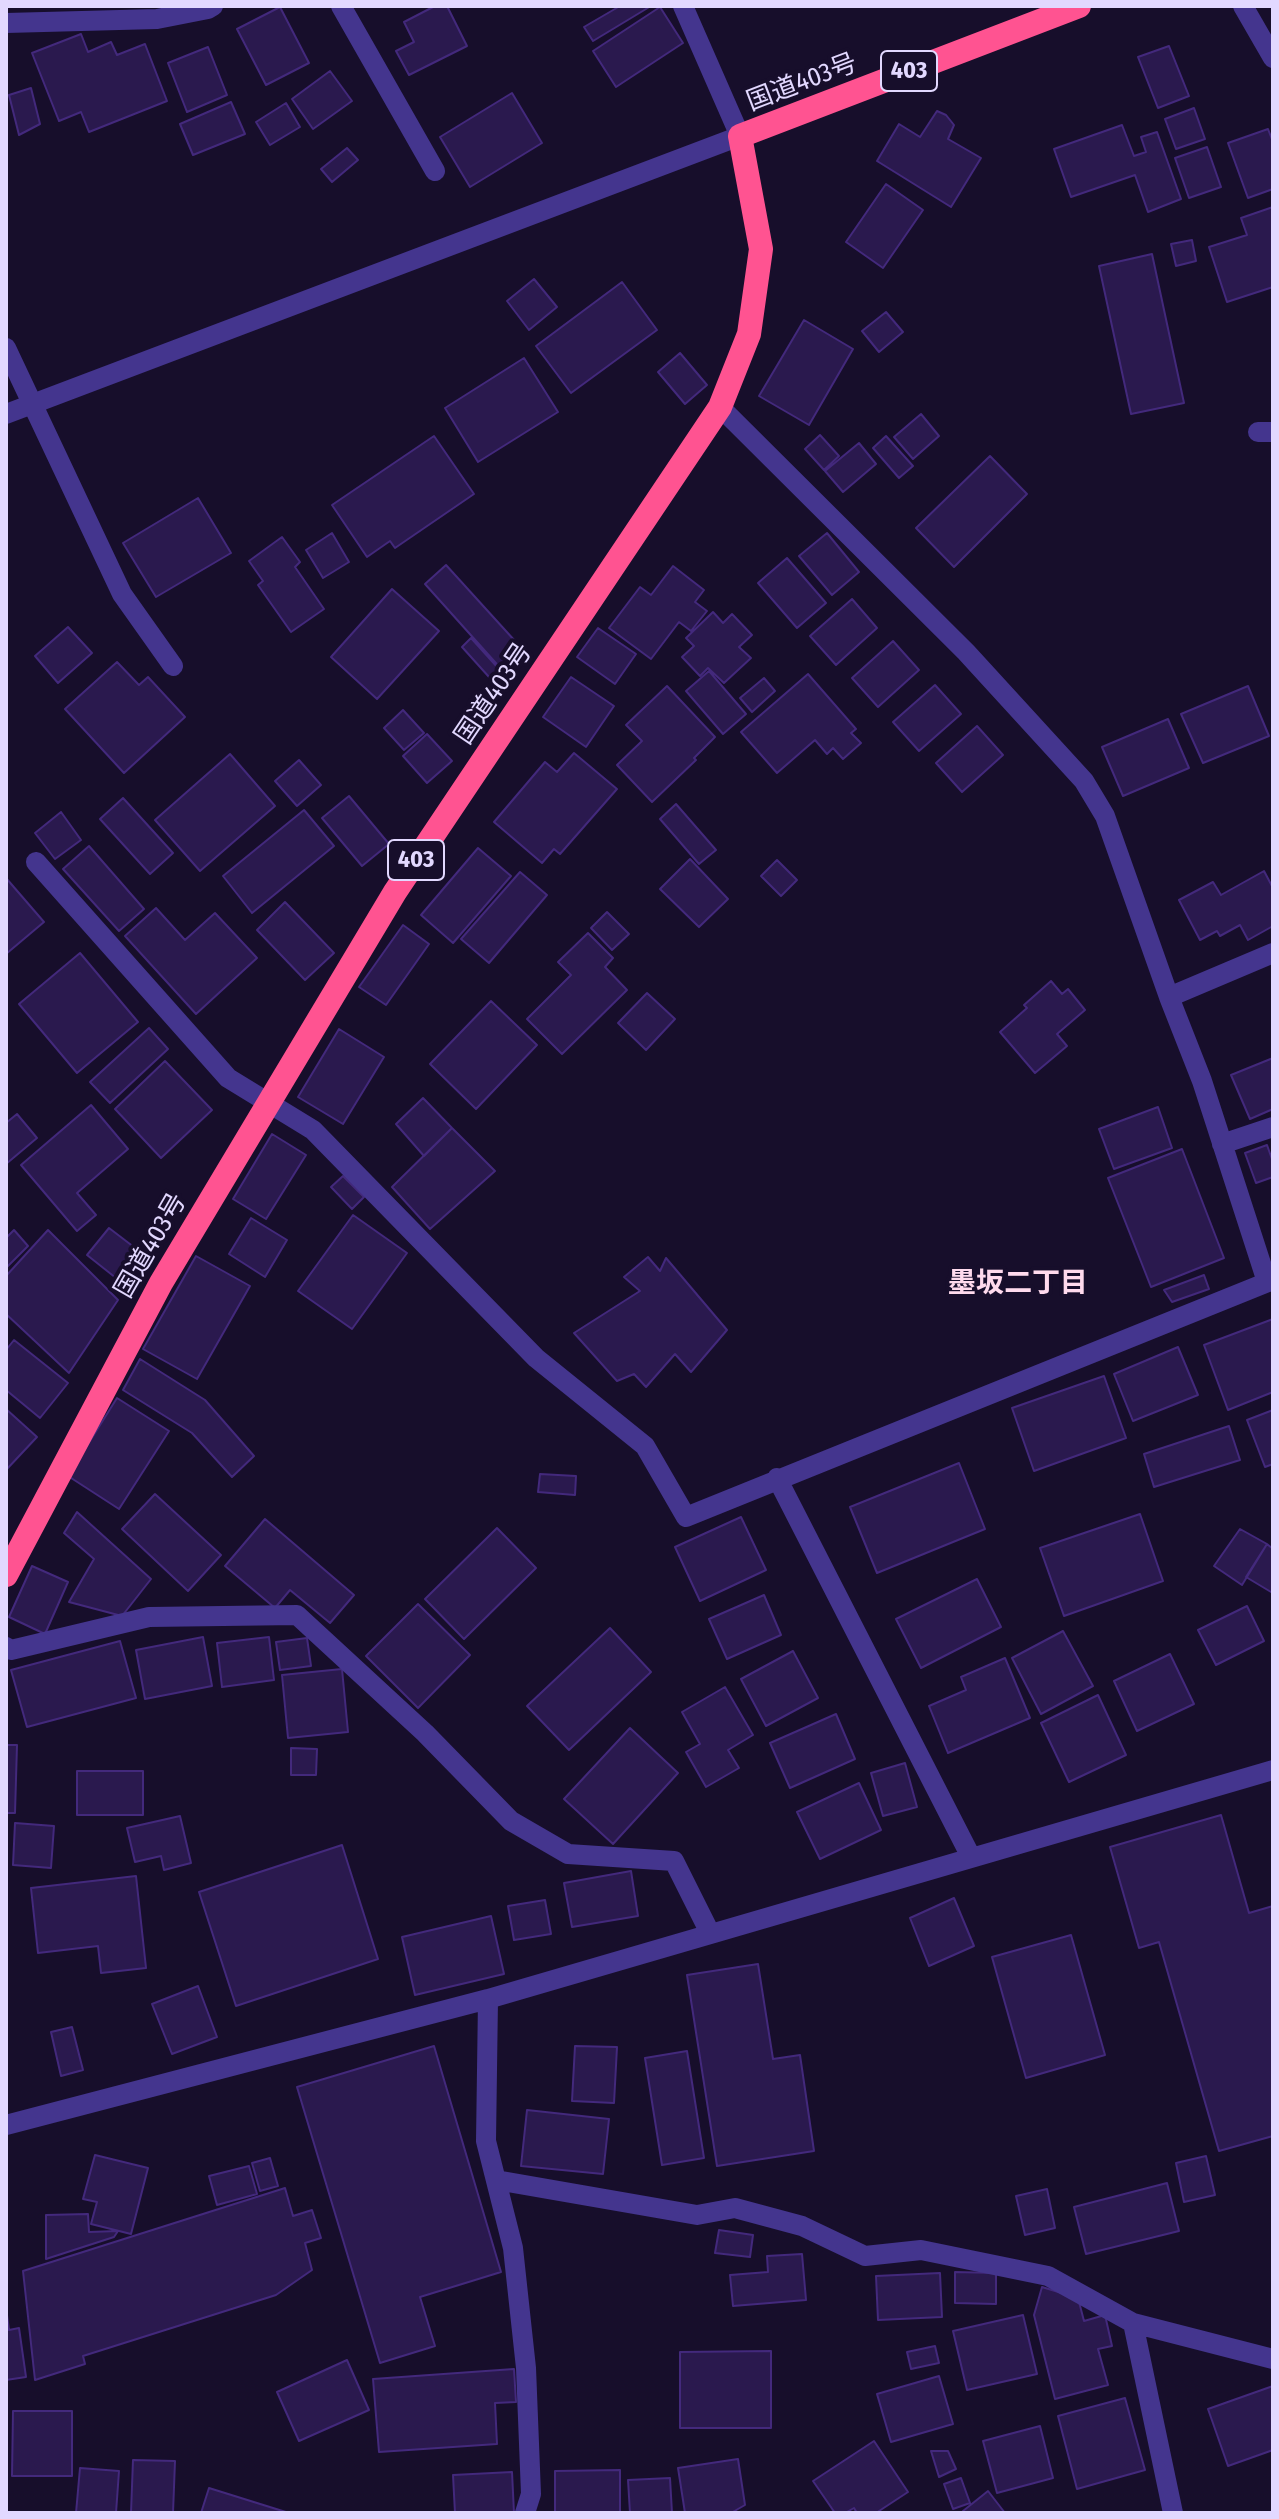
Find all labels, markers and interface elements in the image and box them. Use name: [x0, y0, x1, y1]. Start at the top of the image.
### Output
street label: 国道403号: [742, 48, 862, 118]
road number: 403: [881, 51, 937, 91]
street label: 国道403号: [449, 637, 539, 751]
road number: 403: [388, 840, 444, 880]
street label: 国道403号: [109, 1188, 193, 1304]
district label: 墨坂二丁目: [948, 1267, 1088, 1301]

